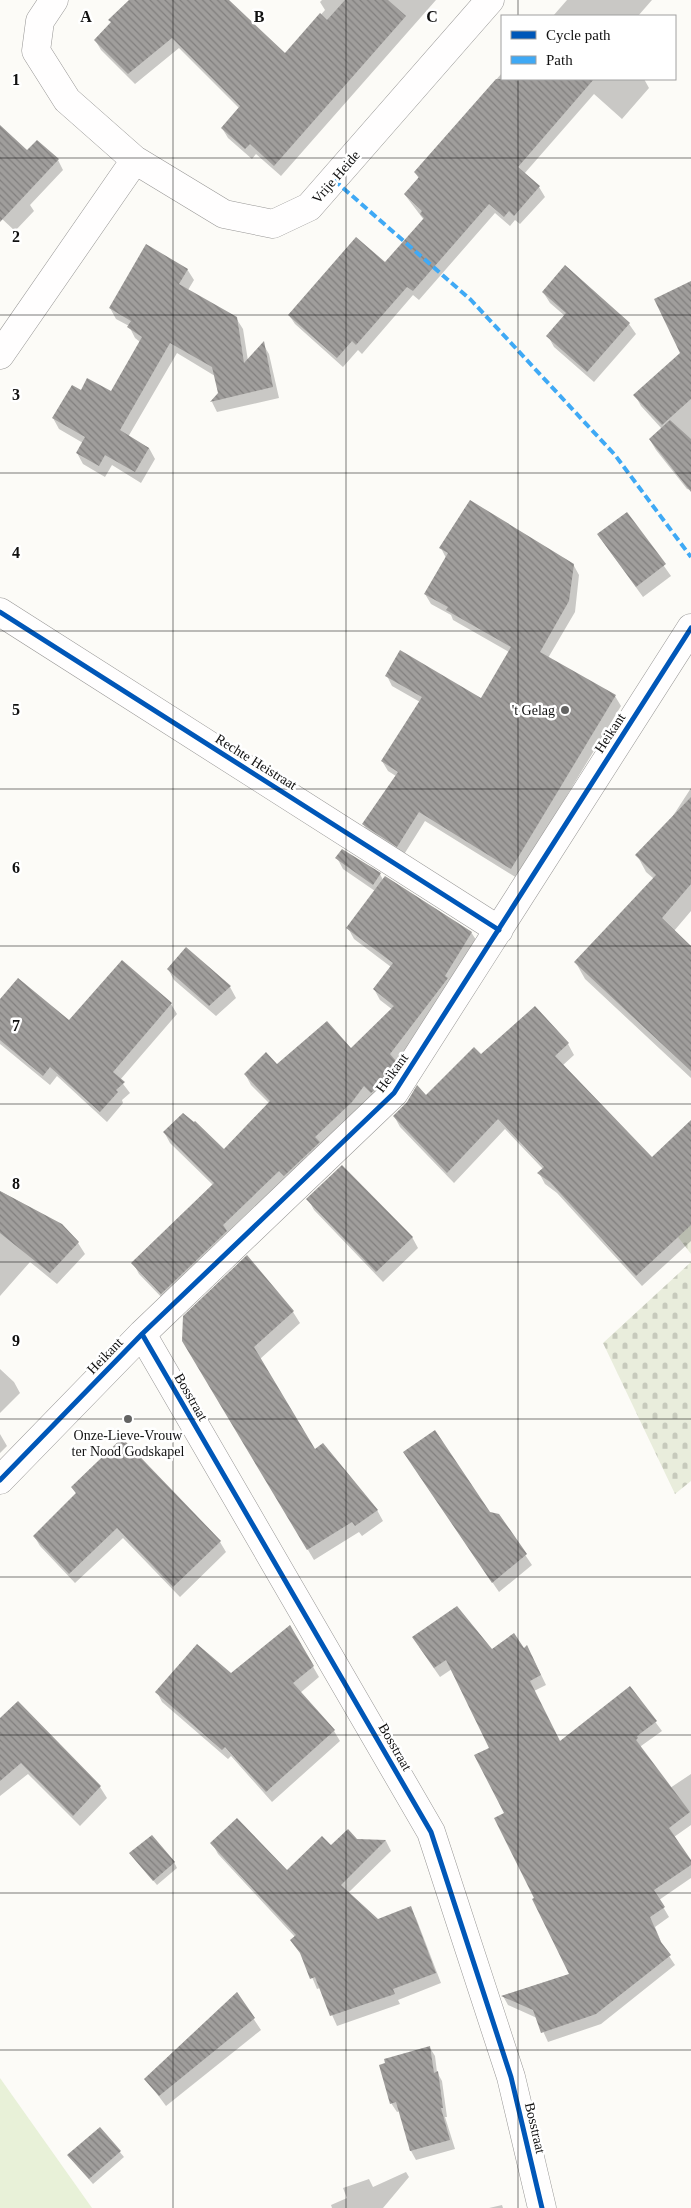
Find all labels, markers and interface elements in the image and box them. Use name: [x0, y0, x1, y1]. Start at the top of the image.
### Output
text: A: [80, 8, 92, 25]
text: B: [254, 8, 265, 25]
text: C: [426, 8, 438, 25]
legend: [501, 15, 676, 80]
text: Cycle path: [546, 27, 611, 43]
text: Path: [546, 52, 573, 68]
text: 1: [12, 71, 20, 88]
street label: Vrije Heide: [309, 148, 363, 206]
text: 2: [12, 228, 20, 245]
text: 3: [12, 386, 20, 403]
text: 4: [12, 544, 20, 561]
text: 5: [12, 701, 20, 718]
place label: 't Gelag: [512, 703, 555, 718]
marker: 't Gelag: [559, 704, 571, 716]
street label: Heikant: [592, 710, 628, 756]
street label: Rechte Heistraat: [213, 731, 299, 793]
text: 6: [12, 859, 20, 876]
text: 7: [12, 1017, 20, 1034]
street label: Heikant: [373, 1051, 411, 1095]
text: 8: [12, 1175, 20, 1192]
text: 9: [12, 1332, 20, 1349]
street label: Heikant: [84, 1335, 126, 1377]
street label: Bosstraat: [171, 1371, 211, 1423]
marker: Onze-Lieve-Vrouw ter Nood Godskapel: [122, 1413, 134, 1425]
place label: Onze-Lieve-Vrouw ter Nood Godskapel: [72, 1428, 184, 1459]
street label: Bosstraat: [375, 1721, 415, 1773]
street label: Bosstraat: [522, 2101, 548, 2155]

